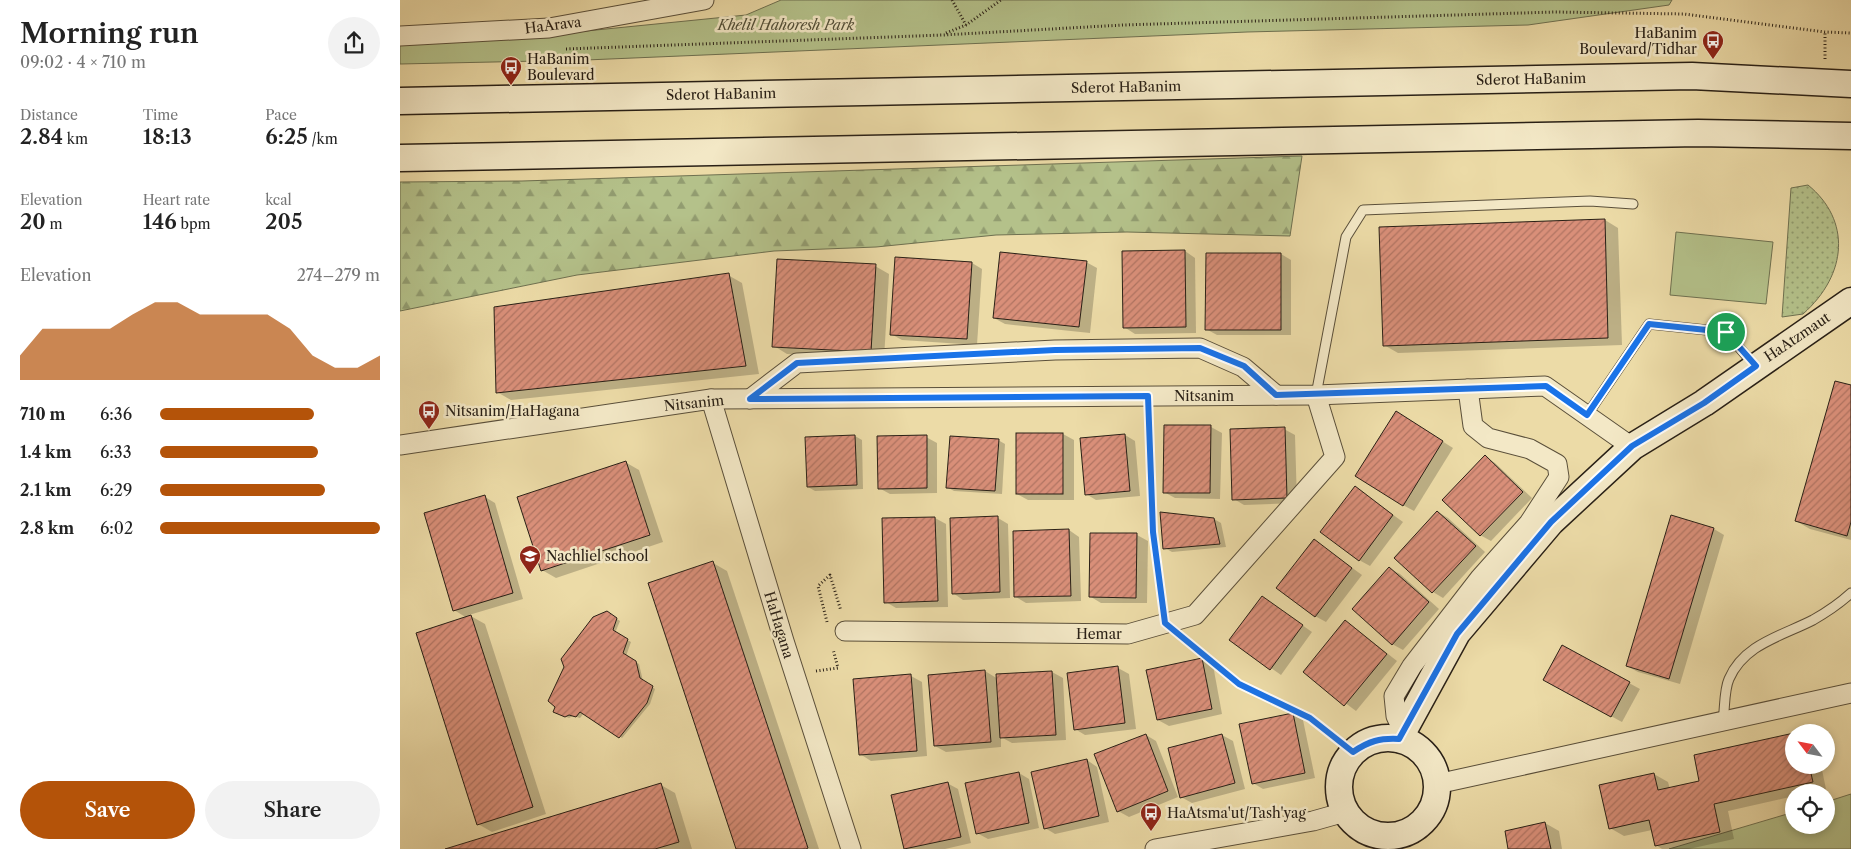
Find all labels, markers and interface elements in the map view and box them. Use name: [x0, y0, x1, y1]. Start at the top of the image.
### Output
street label: HaArava: [524, 13, 583, 37]
text: Morning run: [20, 16, 199, 50]
park label: Khelil Hahoresh Park: [717, 16, 855, 34]
button: share: [328, 17, 380, 69]
place label: HaBanim Boulevard/Tidhar: [1579, 24, 1697, 58]
bus stop icon: HaBanim Boulevard/Tidhar: [1701, 29, 1725, 60]
place label: HaBanim Boulevard: [527, 50, 595, 84]
text: 09:02 · 4 × 710 m: [20, 52, 146, 72]
bus stop icon: HaBanim Boulevard: [499, 55, 523, 86]
street label: Sderot HaBanim: [1476, 69, 1586, 89]
street label: Sderot HaBanim: [1071, 77, 1181, 97]
street label: Sderot HaBanim: [666, 84, 776, 104]
text: Distance: [20, 106, 78, 124]
text: Time: [143, 106, 178, 124]
text: Pace: [265, 106, 297, 124]
text: 2.84: [20, 124, 63, 149]
text: 18:13: [143, 124, 192, 149]
text: 6:25: [265, 124, 308, 149]
text: km: [63, 130, 88, 148]
text: /km: [308, 130, 338, 148]
text: Elevation: [20, 191, 83, 209]
text: Heart rate: [143, 191, 210, 209]
text: kcal: [265, 191, 292, 209]
text: 20: [20, 209, 46, 234]
text: 146: [143, 209, 177, 234]
text: 205: [265, 209, 303, 234]
text: m: [46, 215, 62, 233]
text: bpm: [177, 215, 211, 233]
text: Elevation: [20, 265, 91, 285]
text: 274–279 m: [297, 265, 380, 285]
street label: HaAtzmaut: [1761, 308, 1833, 366]
pin: [1705, 311, 1747, 353]
icon: arrive: [1712, 318, 1740, 346]
street label: Nitsanim: [1174, 387, 1234, 405]
street label: Nitsanim: [663, 391, 725, 415]
bus stop icon: Nitsanim/HaHagana: [417, 399, 441, 430]
place label: Nitsanim/HaHagana: [445, 402, 580, 420]
text: 710 m: [20, 404, 66, 424]
text: 6:36: [100, 404, 132, 424]
text: 1.4 km: [20, 442, 72, 462]
text: 6:33: [100, 442, 131, 462]
text: 2.1 km: [20, 480, 72, 500]
text: 6:29: [100, 480, 132, 500]
text: 2.8 km: [20, 518, 74, 538]
text: 6:02: [100, 518, 133, 538]
school or university icon: Nachliel school: [518, 544, 542, 575]
place label: Nachliel school: [546, 547, 648, 565]
street label: HaHagana: [760, 589, 798, 661]
street label: Hemar: [1076, 625, 1122, 643]
north arrow: [1785, 724, 1835, 774]
map controls: [1785, 724, 1835, 834]
button: Save: [20, 781, 195, 839]
button: Share: [205, 781, 380, 839]
button: locate: [1785, 784, 1835, 834]
bus stop icon: HaAtsma'ut/Tash'yag: [1139, 801, 1163, 832]
place label: HaAtsma'ut/Tash'yag: [1167, 804, 1306, 822]

